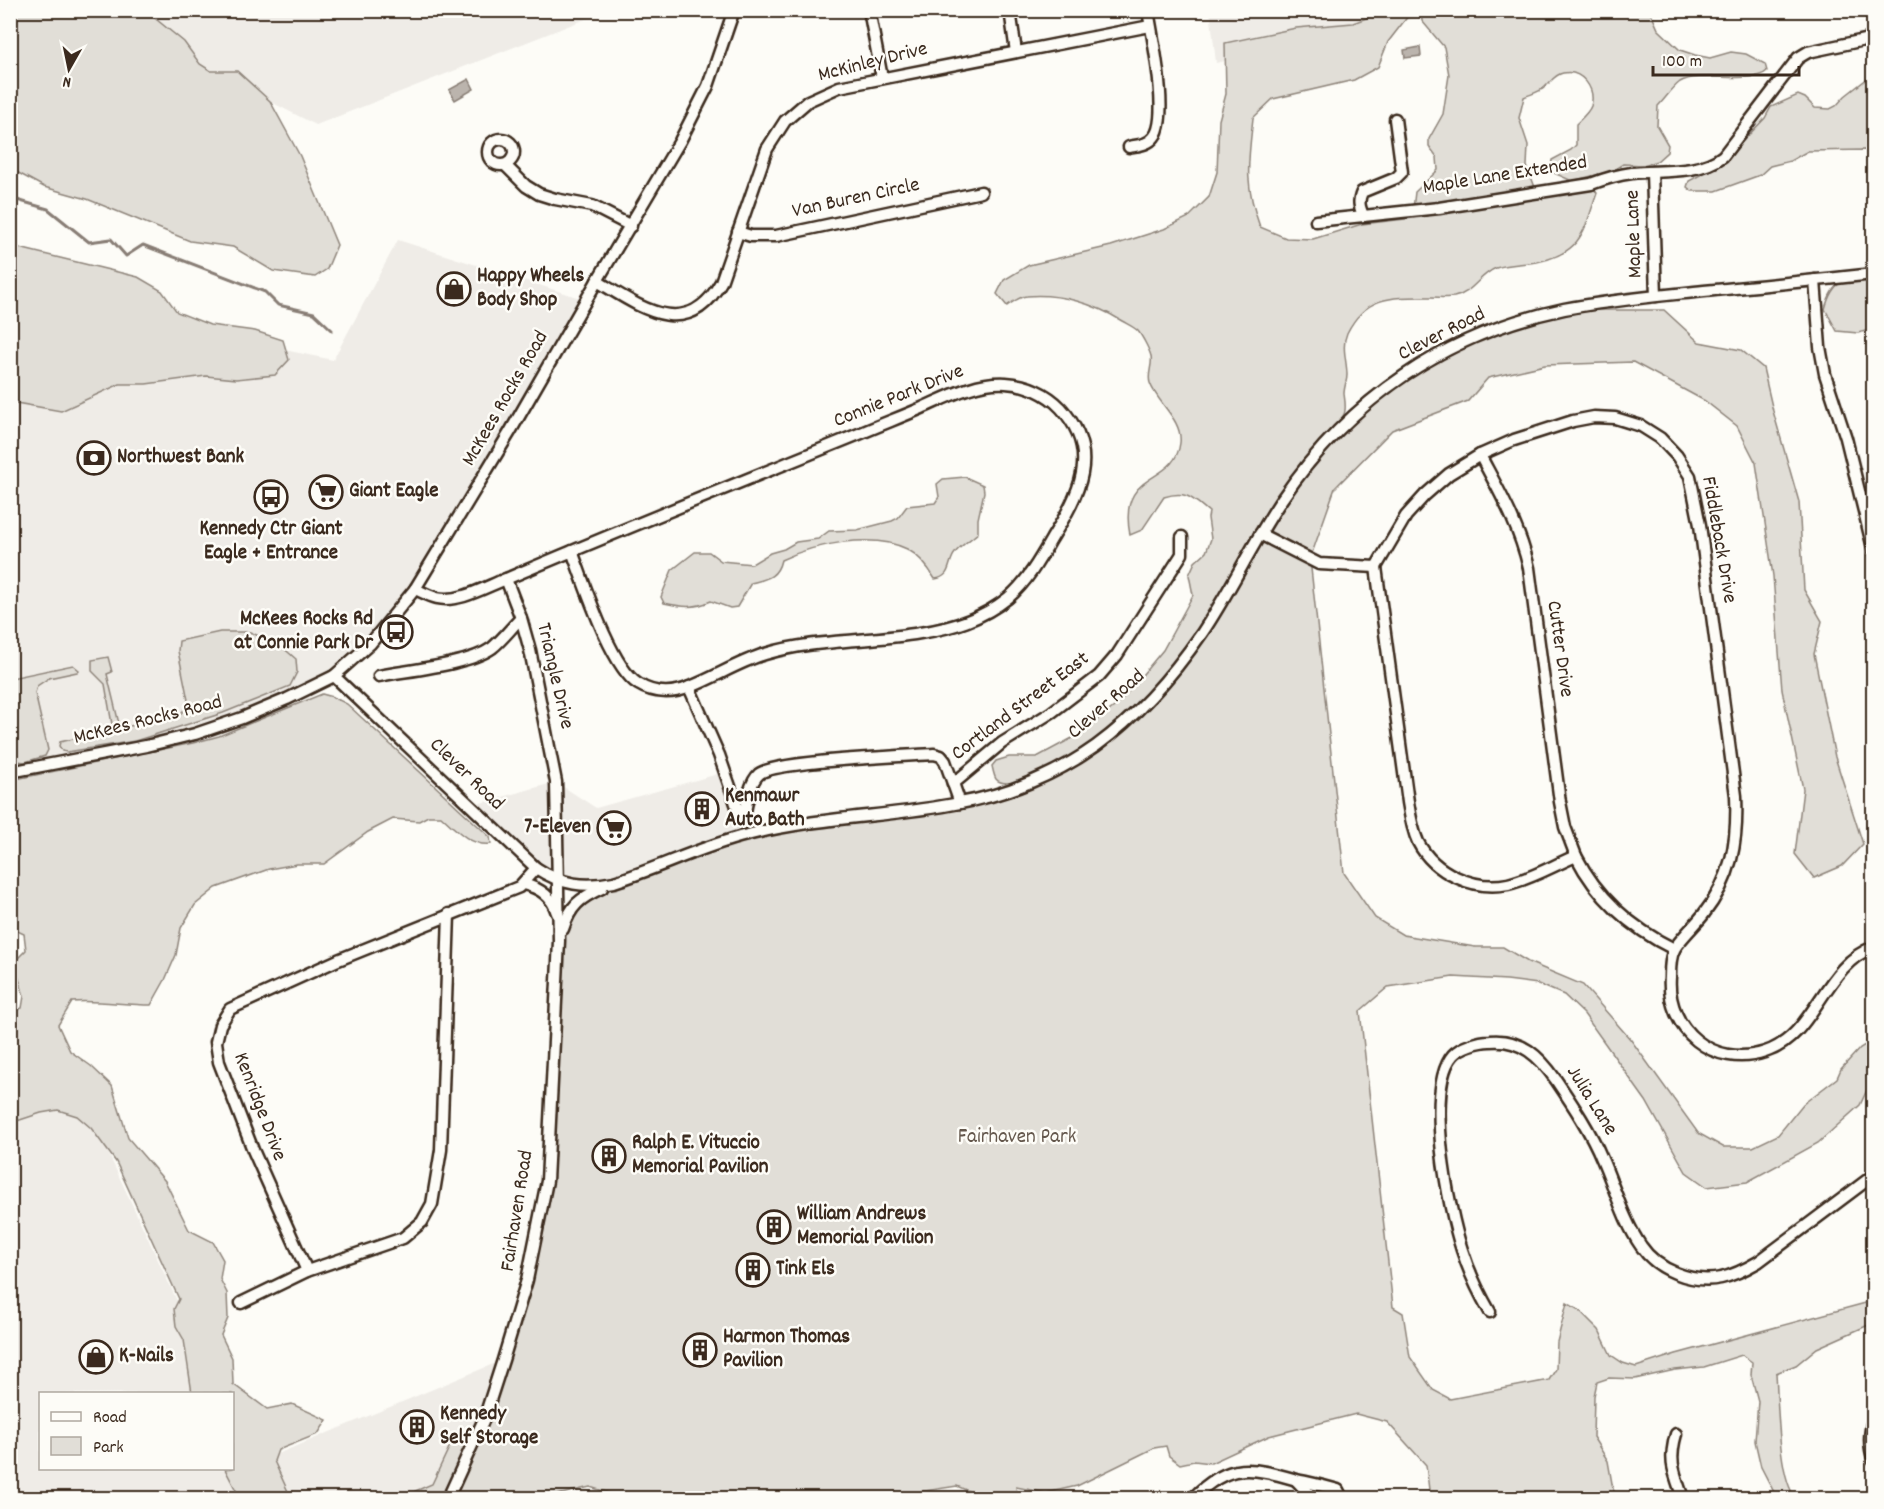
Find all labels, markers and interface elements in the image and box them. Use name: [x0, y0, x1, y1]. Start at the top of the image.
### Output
street label: McKinley Drive: [815, 35, 931, 91]
north arrow: [39, 39, 99, 99]
scale bar: [1653, 39, 1798, 77]
text: 100 m: [1662, 50, 1702, 75]
text: N: [61, 69, 73, 93]
street label: Maple Lane Extended: [1421, 148, 1589, 204]
street label: Van Buren Circle: [789, 171, 923, 227]
street label: Maple Lane: [1618, 189, 1652, 279]
place label: Happy Wheels Body Shop: [477, 262, 584, 316]
shop icon: Happy Wheels Body Shop: [436, 271, 472, 307]
street label: Clever Road: [1393, 300, 1491, 370]
street label: McKees Rocks Road: [455, 326, 557, 472]
street label: Connie Park Drive: [829, 357, 969, 437]
bank icon: Northwest Bank: [76, 440, 112, 476]
place label: Northwest Bank: [117, 443, 245, 473]
supermarket icon: Giant Eagle: [308, 474, 344, 510]
street label: Fiddleback Drive: [1692, 474, 1744, 606]
place label: Giant Eagle: [349, 477, 438, 507]
bus stop icon: Kennedy Ctr Giant Eagle + Entrance: [253, 479, 289, 515]
place label: Kennedy Ctr Giant Eagle + Entrance: [199, 515, 343, 569]
street label: Cutter Drive: [1537, 599, 1581, 699]
place label: McKees Rocks Rd at Connie Park Dr: [234, 605, 374, 659]
bus stop icon: McKees Rocks Rd at Connie Park Dr: [378, 614, 414, 650]
street label: Triangle Drive: [527, 620, 581, 732]
street label: Cortland Street East: [946, 645, 1097, 769]
street label: Clever Road: [1062, 663, 1152, 747]
street label: McKees Rocks Road: [71, 688, 225, 754]
street label: Clever Road: [422, 731, 510, 819]
place label: Kenmawr Auto Bath: [725, 782, 805, 836]
building icon: Kenmawr Auto Bath: [684, 791, 720, 827]
supermarket icon: 7-Eleven: [596, 810, 632, 846]
place label: 7-Eleven: [524, 813, 591, 843]
street label: Kenridge Drive: [225, 1048, 293, 1166]
street label: Julia Lane: [1558, 1060, 1624, 1142]
park label: Fairhaven Park: [958, 1123, 1076, 1153]
place label: Ralph E. Vituccio Memorial Pavilion: [632, 1129, 769, 1183]
building icon: Ralph E. Vituccio Memorial Pavilion: [591, 1138, 627, 1174]
street label: Fairhaven Road: [494, 1148, 542, 1274]
place label: William Andrews Memorial Pavilion: [797, 1200, 934, 1254]
building icon: William Andrews Memorial Pavilion: [756, 1209, 792, 1245]
building icon: Tink Els: [735, 1252, 771, 1288]
place label: Tink Els: [776, 1255, 835, 1285]
place label: Harmon Thomas Pavilion: [723, 1323, 850, 1377]
building icon: Harmon Thomas Pavilion: [682, 1332, 718, 1368]
shop icon: K-Nails: [78, 1339, 114, 1375]
place label: K-Nails: [119, 1342, 174, 1372]
legend: [39, 1392, 234, 1470]
place label: Kennedy Self Storage: [440, 1400, 538, 1454]
text: Road: [93, 1406, 127, 1431]
building icon: Kennedy Self Storage: [399, 1409, 435, 1445]
text: Park: [93, 1436, 124, 1461]

